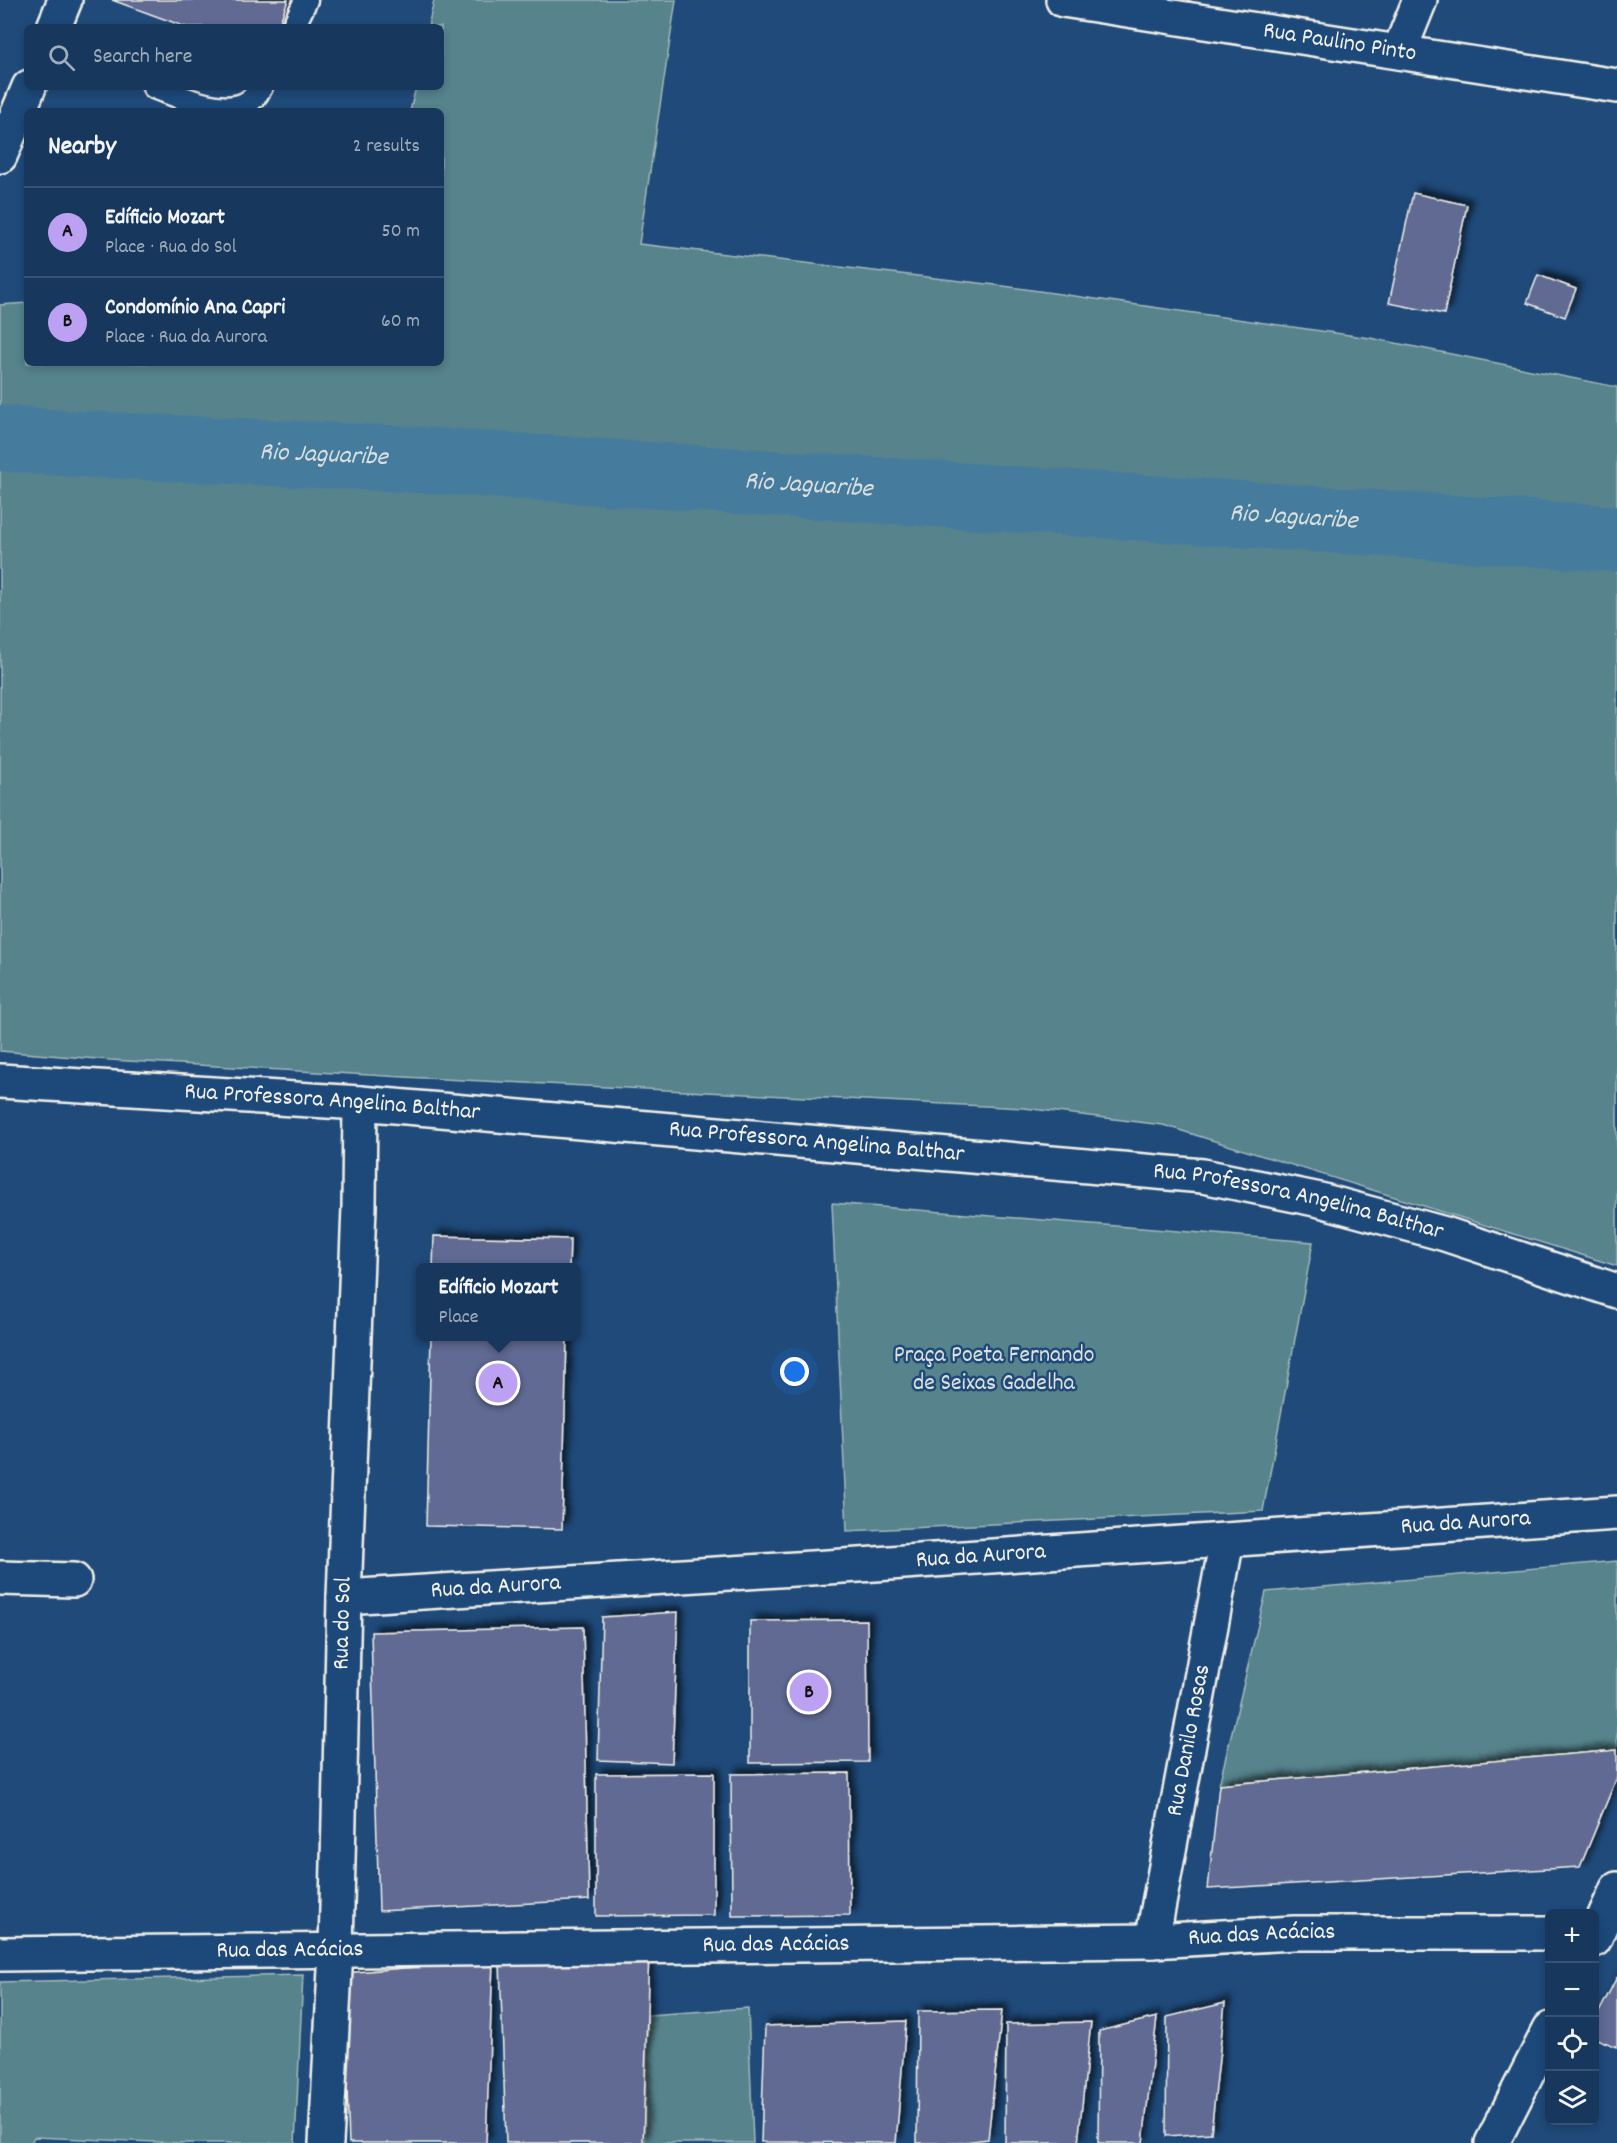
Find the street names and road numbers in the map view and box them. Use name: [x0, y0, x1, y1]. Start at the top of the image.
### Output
street label: Rua Paulino Pinto: [1261, 14, 1419, 72]
street label: Rua Professora Angelina Balthar: [183, 1075, 482, 1130]
street label: Rua Professora Angelina Balthar: [667, 1113, 966, 1172]
street label: Rua Professora Angelina Balthar: [1152, 1155, 1447, 1250]
street label: Rua da Aurora: [1400, 1502, 1532, 1545]
street label: Rua da Aurora: [915, 1535, 1048, 1578]
street label: Rua da Aurora: [430, 1567, 562, 1609]
street label: Rua do Sol: [325, 1576, 362, 1670]
street label: Rua Danilo Rosas: [1159, 1662, 1220, 1819]
street label: Rua das Acácias: [1187, 1916, 1335, 1956]
street label: Rua das Acácias: [702, 1927, 850, 1963]
street label: Rua das Acácias: [216, 1933, 364, 1969]

